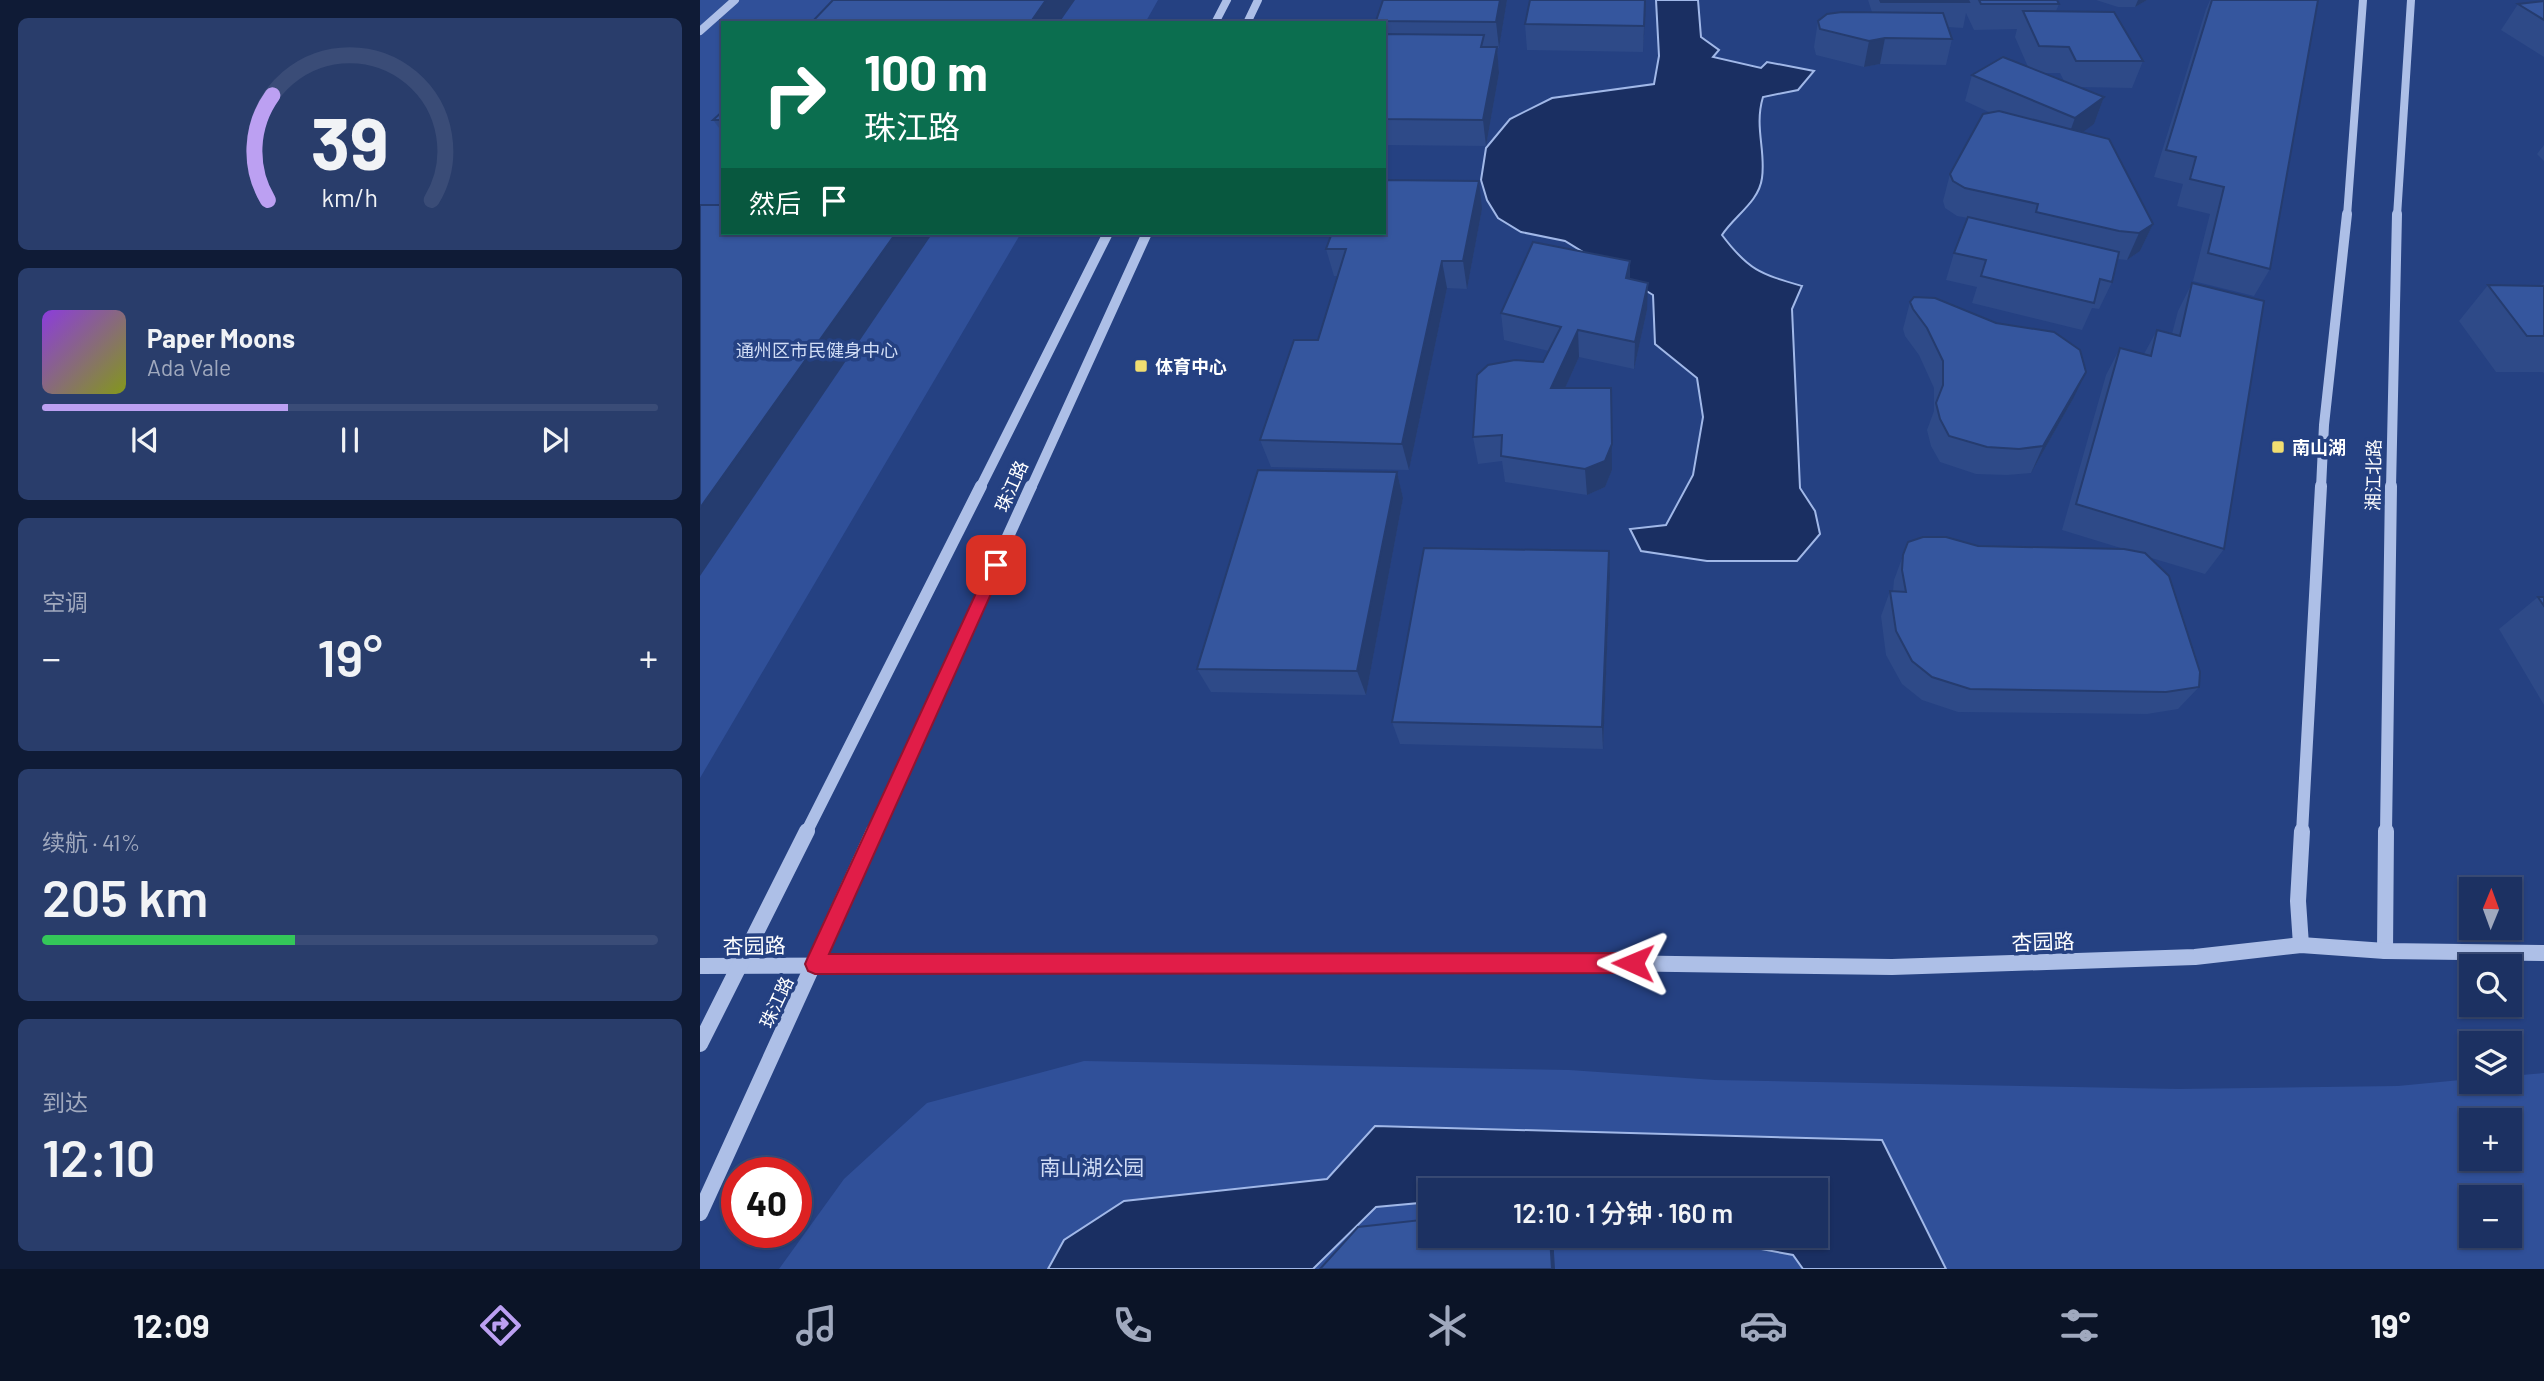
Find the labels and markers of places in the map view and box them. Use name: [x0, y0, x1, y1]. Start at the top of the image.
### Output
place label: 体育中心: [1155, 355, 1227, 377]
marker: 体育中心: [1133, 358, 1149, 374]
place label: 南山湖: [2292, 436, 2346, 458]
marker: 南山湖: [2270, 439, 2286, 455]
pin: [966, 535, 1026, 595]

